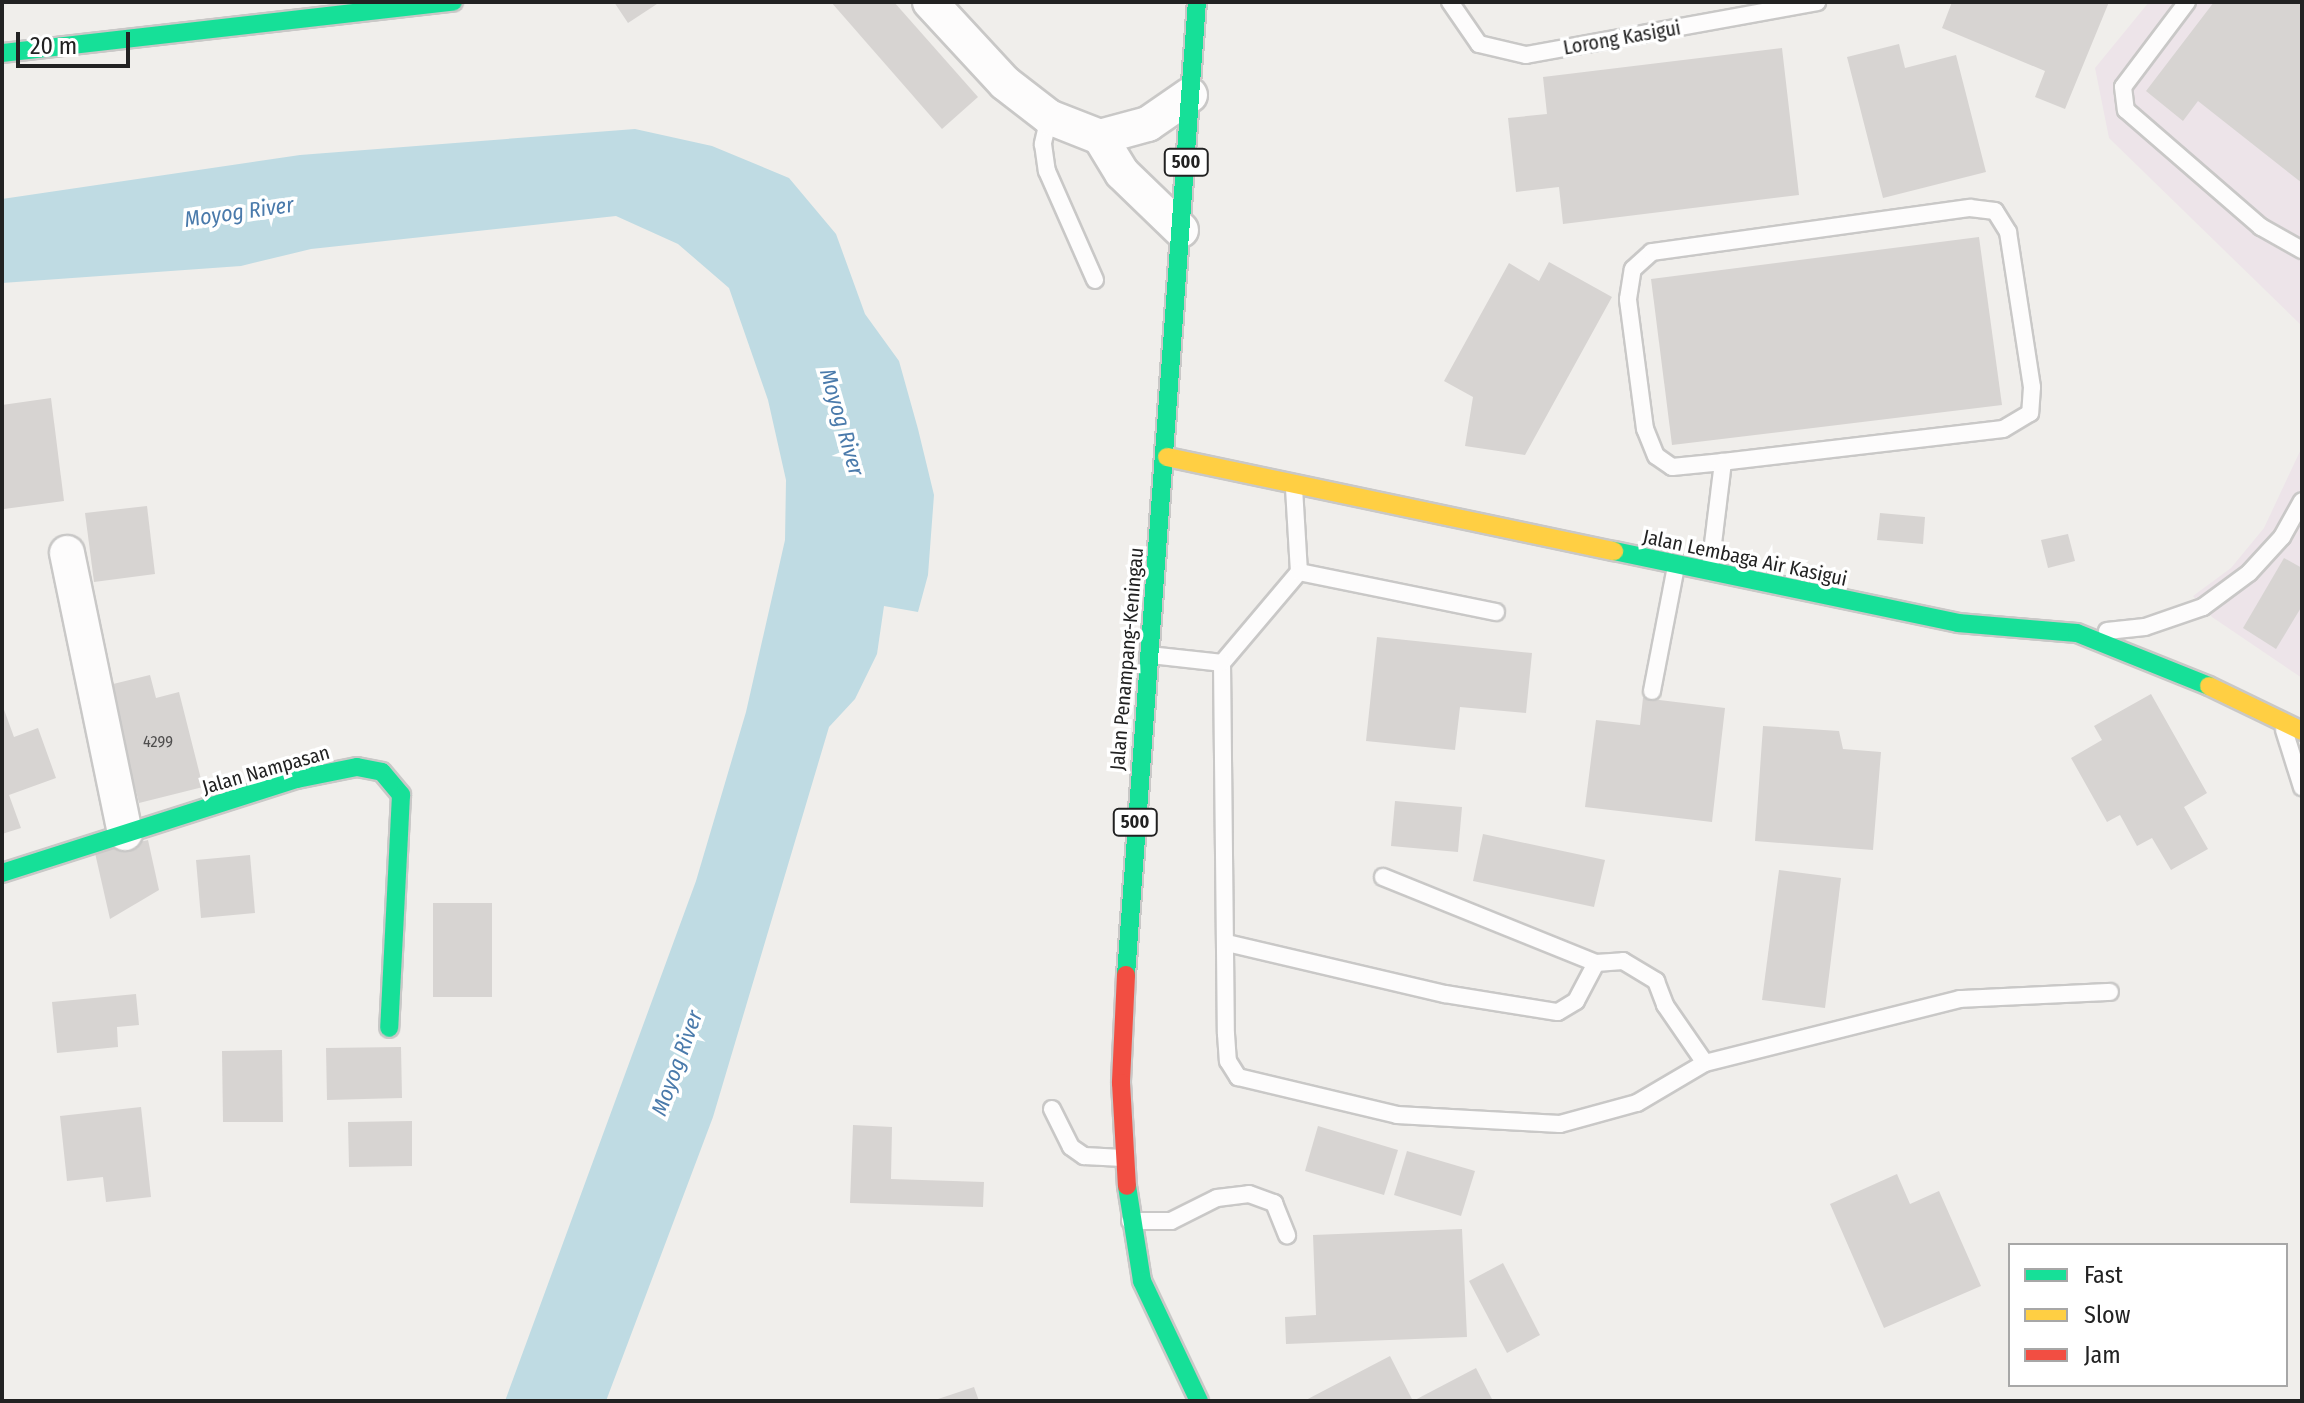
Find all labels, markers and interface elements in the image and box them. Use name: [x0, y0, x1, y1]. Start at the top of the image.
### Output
scale bar: [20, 16, 134, 66]
street label: Lorong Kasigui: [1561, 16, 1683, 60]
text: 20 m: [30, 32, 77, 60]
road number: 500: [1162, 148, 1210, 176]
water label: Moyog River: [183, 191, 295, 233]
water label: Moyog River: [814, 366, 870, 478]
street label: Jalan Lembaga Air Kasigui: [1641, 525, 1849, 591]
street label: Jalan Penampang-Keningau: [1105, 547, 1149, 771]
house number: 4299: [143, 732, 173, 752]
street label: Jalan Nampasan: [200, 740, 332, 800]
road number: 500: [1111, 808, 1159, 836]
water label: Moyog River: [646, 1007, 708, 1119]
legend: [2008, 1243, 2288, 1387]
text: Fast: [2084, 1261, 2123, 1289]
text: Slow: [2084, 1301, 2130, 1329]
text: Jam: [2084, 1341, 2121, 1369]

